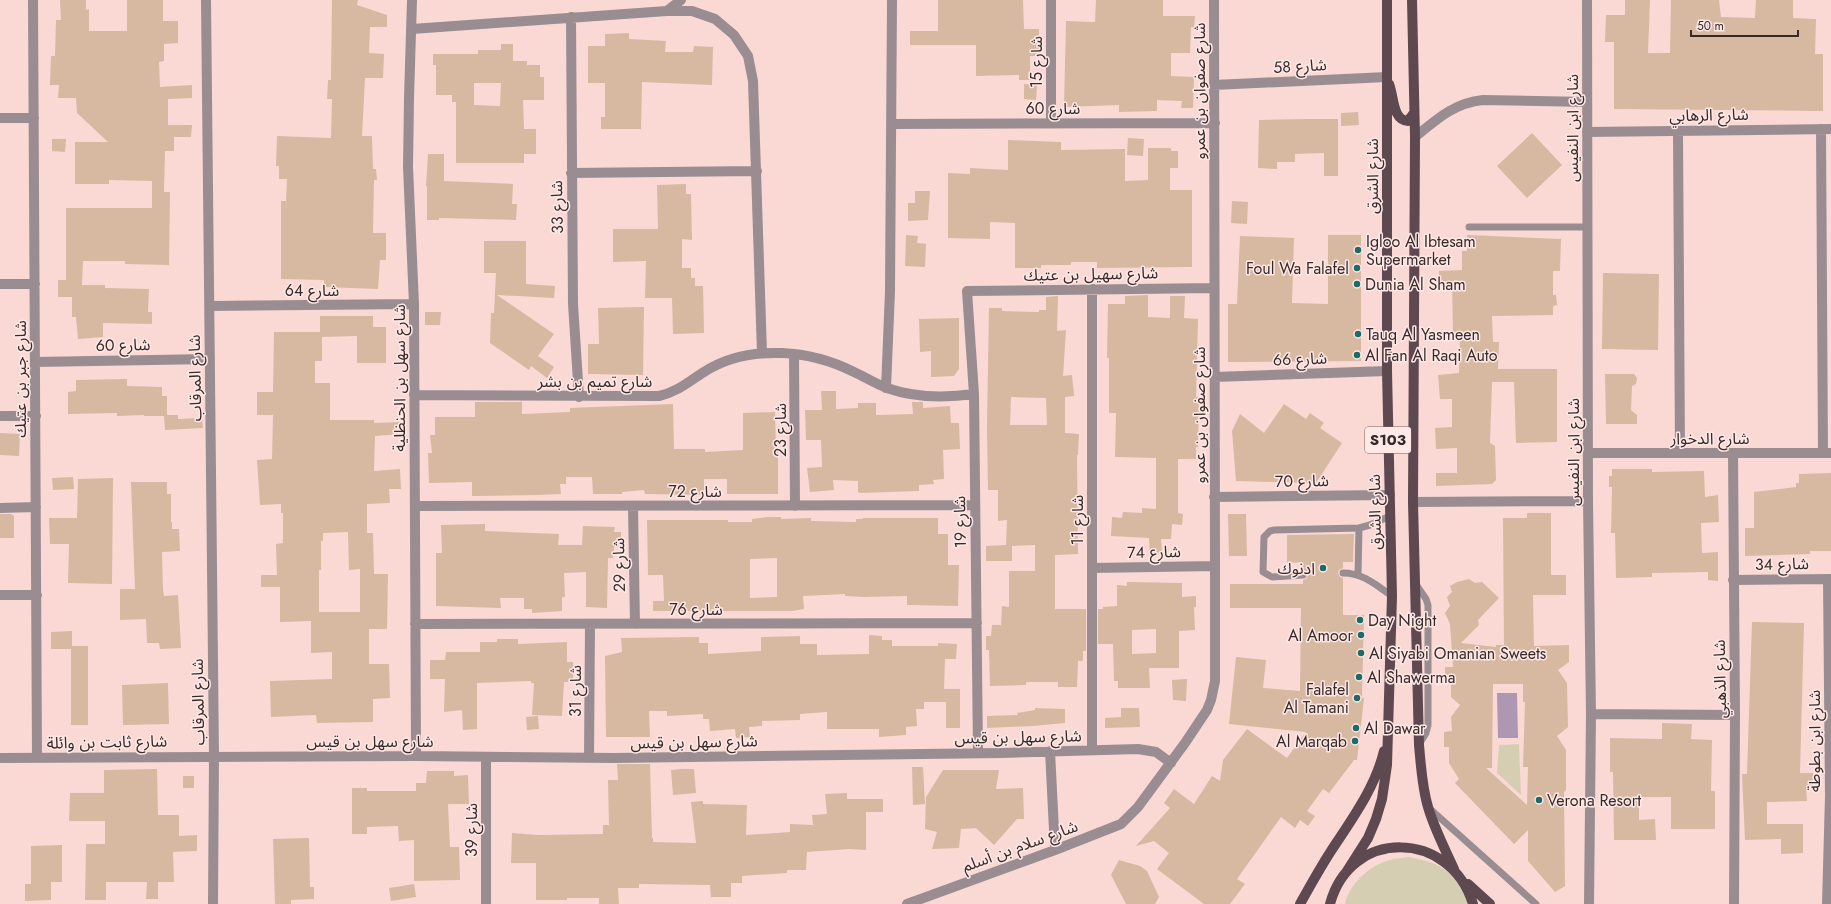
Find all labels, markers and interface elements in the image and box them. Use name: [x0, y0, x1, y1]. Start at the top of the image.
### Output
scale bar: [1691, 12, 1798, 38]
text: 50 m: [1697, 17, 1724, 35]
street label: شارع صفوان بن عمرو: [1188, 22, 1212, 160]
street label: شارع 15: [1025, 36, 1049, 88]
street label: شارع 58: [1273, 53, 1327, 80]
street label: شارع ابن النفيس: [1561, 74, 1585, 182]
street label: شارع 60: [1026, 97, 1080, 121]
street label: شارع الرهابي: [1669, 103, 1749, 128]
street label: شارع الشرق: [1361, 138, 1385, 214]
street label: شارع 33: [545, 180, 570, 234]
place label: Igloo Al Ibtesam Supermarket: [1366, 230, 1476, 271]
marker: Igloo Al Ibtesam Supermarket: [1353, 245, 1363, 255]
place label: Foul Wa Falafel: [1246, 257, 1349, 280]
street label: شارع سهيل بن عتيك: [1024, 261, 1159, 288]
marker: Foul Wa Falafel: [1352, 263, 1362, 273]
place label: Dunia Al Sham: [1365, 273, 1466, 296]
street label: شارع 64: [285, 279, 339, 303]
marker: Dunia Al Sham: [1352, 279, 1362, 289]
street label: شارع سهل بن الحنظلية: [388, 304, 412, 452]
street label: شارع جبر بن عتيك: [9, 320, 33, 438]
place label: Tauq Al Yasmeen: [1366, 323, 1480, 346]
marker: Tauq Al Yasmeen: [1353, 329, 1363, 339]
street label: شارع 60: [95, 333, 151, 358]
street label: شارع المرقاب: [183, 334, 208, 422]
place label: Al Fan Al Raqi Auto: [1365, 344, 1498, 367]
street label: شارع صفوان بن عمرو: [1188, 346, 1212, 484]
street label: شارع 66: [1272, 347, 1328, 372]
marker: Al Fan Al Raqi Auto: [1352, 350, 1362, 360]
street label: شارع تميم بن بشر: [537, 370, 652, 394]
street label: شارع ابن النفيس: [1562, 398, 1586, 506]
street label: شارع 23: [769, 403, 793, 457]
road number: S103: [1365, 427, 1411, 453]
street label: شارع الدخوار: [1669, 427, 1750, 451]
street label: شارع 70: [1275, 469, 1329, 494]
street label: شارع الشرق: [1363, 474, 1388, 550]
street label: شارع 72: [668, 480, 722, 504]
street label: شارع 11: [1066, 495, 1090, 545]
street label: شارع 19: [948, 496, 973, 548]
street label: شارع 29: [607, 538, 632, 592]
street label: شارع 74: [1127, 540, 1181, 565]
street label: شارع 34: [1755, 552, 1809, 577]
place label: ادنوك: [1278, 557, 1315, 580]
marker: ادنوك: [1318, 563, 1328, 573]
street label: شارع 76: [669, 598, 723, 622]
place label: Day Night: [1368, 609, 1436, 632]
marker: Day Night: [1355, 615, 1365, 625]
place label: Al Amoor: [1288, 624, 1354, 647]
marker: Al Amoor: [1356, 630, 1366, 640]
street label: شارع الذهبي: [1708, 639, 1733, 719]
place label: Al Siyabi Omanian Sweets: [1369, 642, 1546, 665]
marker: Al Siyabi Omanian Sweets: [1356, 648, 1366, 658]
street label: شارع المرقاب: [186, 658, 211, 746]
street label: شارع 31: [564, 665, 588, 717]
place label: Al Shawerma: [1367, 666, 1455, 689]
marker: Al Shawerma: [1354, 672, 1364, 682]
place label: Falafel Al Tamani: [1284, 678, 1349, 719]
street label: شارع ابن بطوطة: [1803, 690, 1827, 792]
marker: Falafel Al Tamani: [1352, 693, 1362, 703]
place label: Al Dawar: [1364, 717, 1426, 740]
marker: Al Dawar: [1351, 723, 1361, 733]
street label: شارع سهل بن قيس: [954, 724, 1082, 751]
street label: شارع ثابت بن وائلة: [46, 729, 168, 756]
street label: شارع سهل بن قيس: [630, 729, 758, 756]
street label: شارع سهل بن قيس: [306, 730, 434, 754]
place label: Al Marqab: [1276, 730, 1347, 753]
marker: Al Marqab: [1350, 736, 1360, 746]
place label: Verona Resort: [1547, 789, 1641, 812]
marker: Verona Resort: [1534, 795, 1544, 805]
street label: شارع 39: [460, 803, 484, 857]
street label: شارع سلام بن أسلم: [959, 814, 1081, 879]

